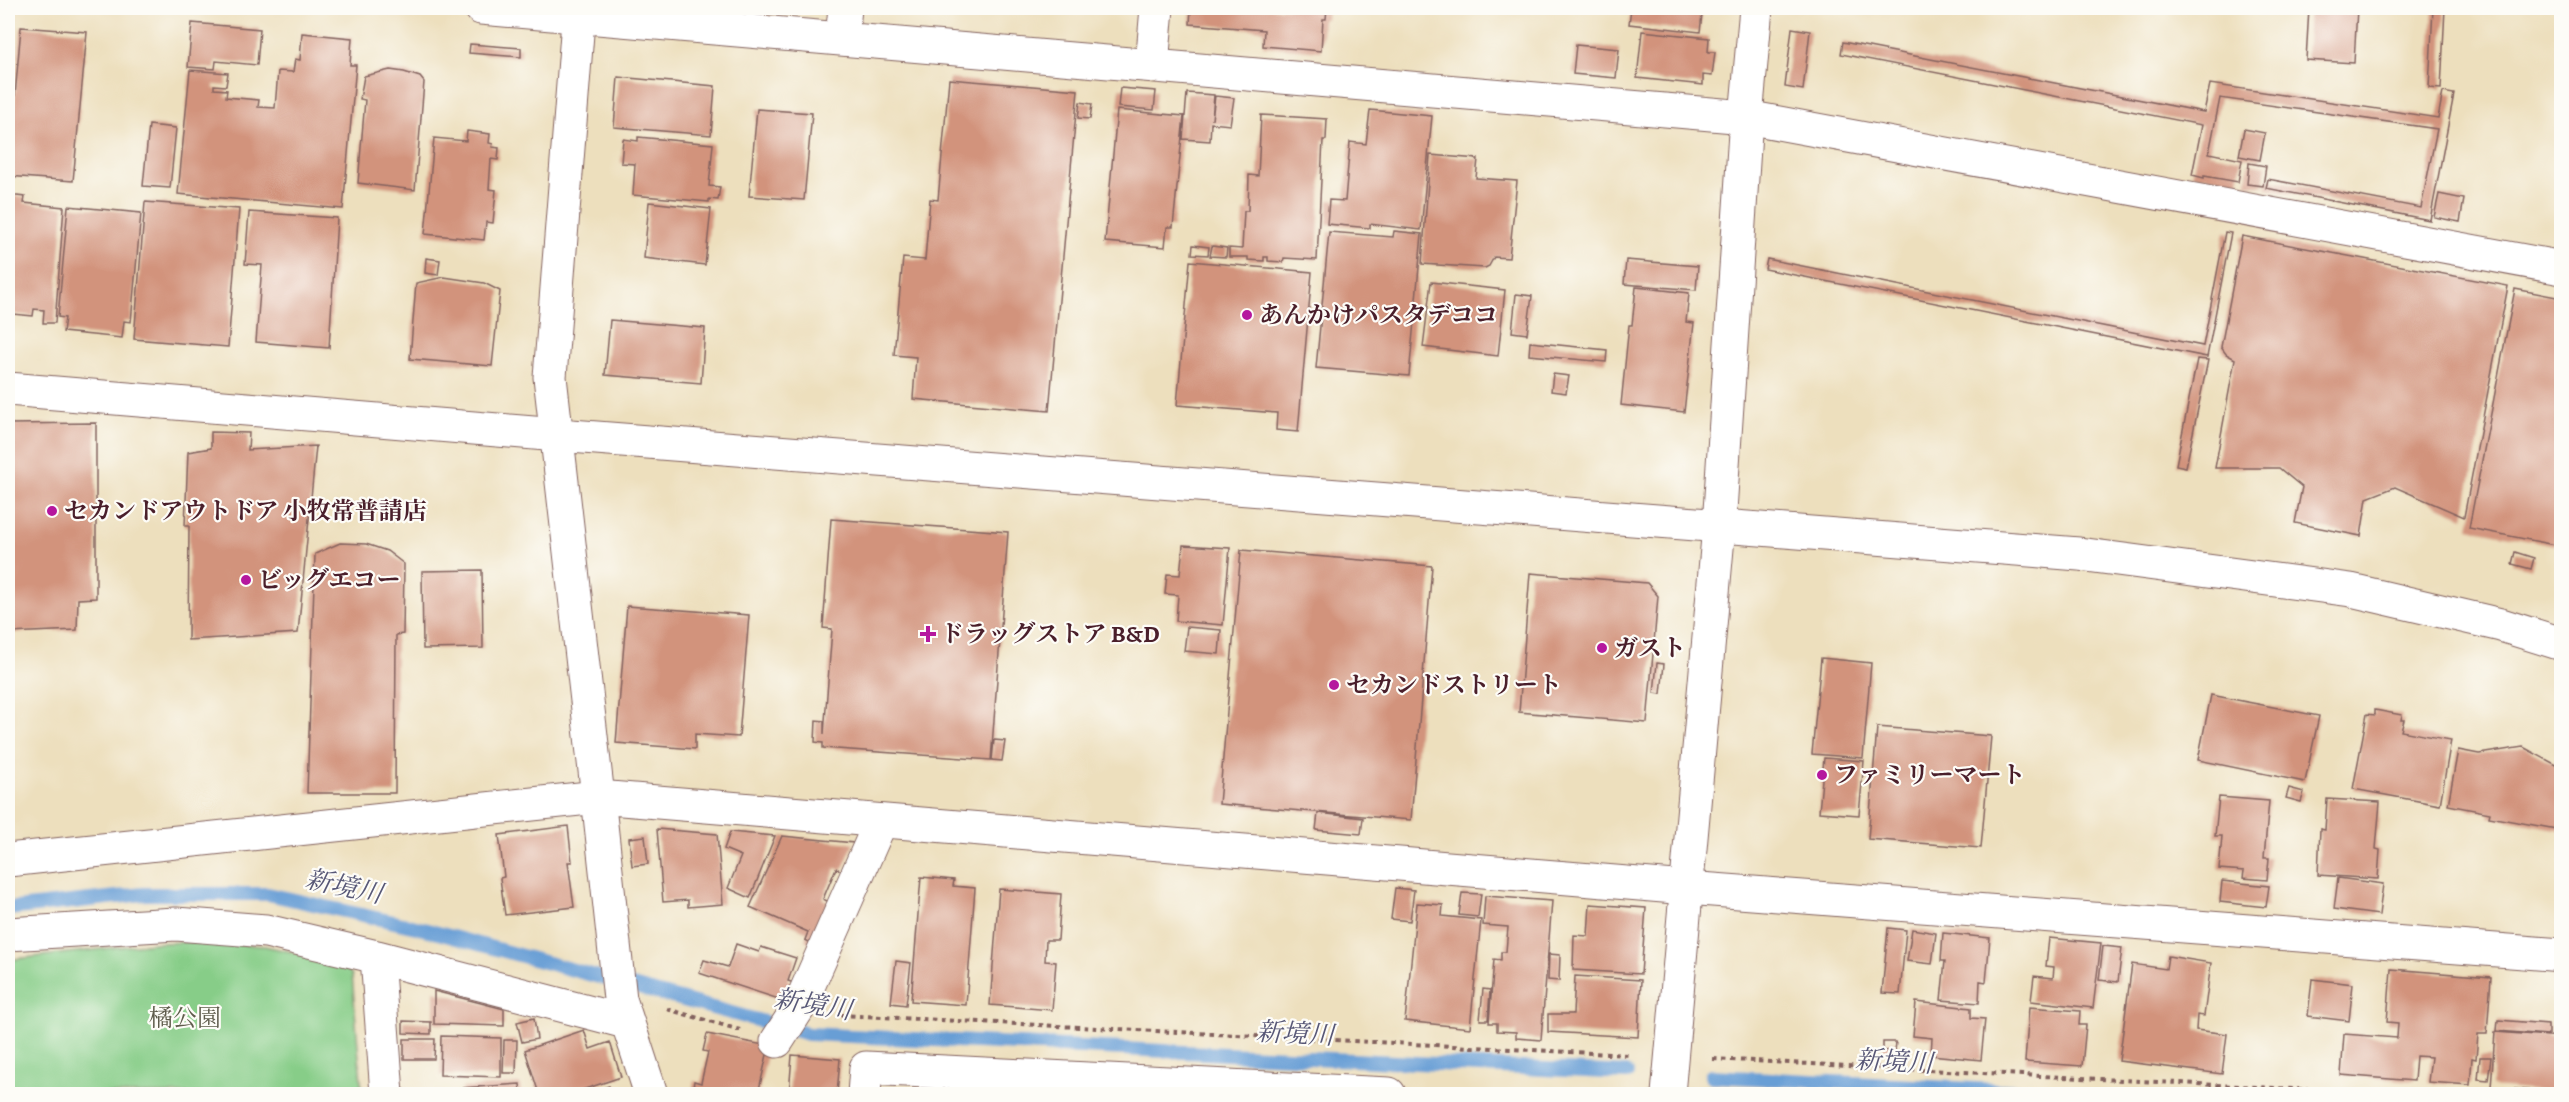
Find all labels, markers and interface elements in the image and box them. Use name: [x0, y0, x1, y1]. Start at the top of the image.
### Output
place label: あんかけパスタデココ: [1259, 299, 1498, 331]
marker: あんかけパスタデココ: [1240, 308, 1254, 322]
place label: セカンドアウトドア 小牧常普請店: [64, 495, 427, 527]
marker: セカンドアウトドア 小牧常普請店: [45, 504, 59, 518]
place label: ビッグエコー: [258, 564, 401, 596]
marker: ビッグエコー: [239, 573, 253, 587]
place label: ドラッグストア B&D: [940, 618, 1160, 650]
marker: ドラッグストア B&D: [921, 627, 935, 641]
place label: ガスト: [1614, 632, 1686, 664]
marker: ガスト: [1595, 641, 1609, 655]
place label: セカンドストリート: [1346, 669, 1562, 701]
marker: セカンドストリート: [1327, 678, 1341, 692]
place label: ファミリーマート: [1834, 759, 2026, 791]
marker: ファミリーマート: [1815, 768, 1829, 782]
water label: 新境川: [302, 861, 389, 912]
water label: 新境川: [772, 981, 857, 1028]
park label: 橘公園: [149, 1002, 221, 1034]
water label: 新境川: [1255, 1014, 1338, 1053]
water label: 新境川: [1854, 1042, 1937, 1081]

